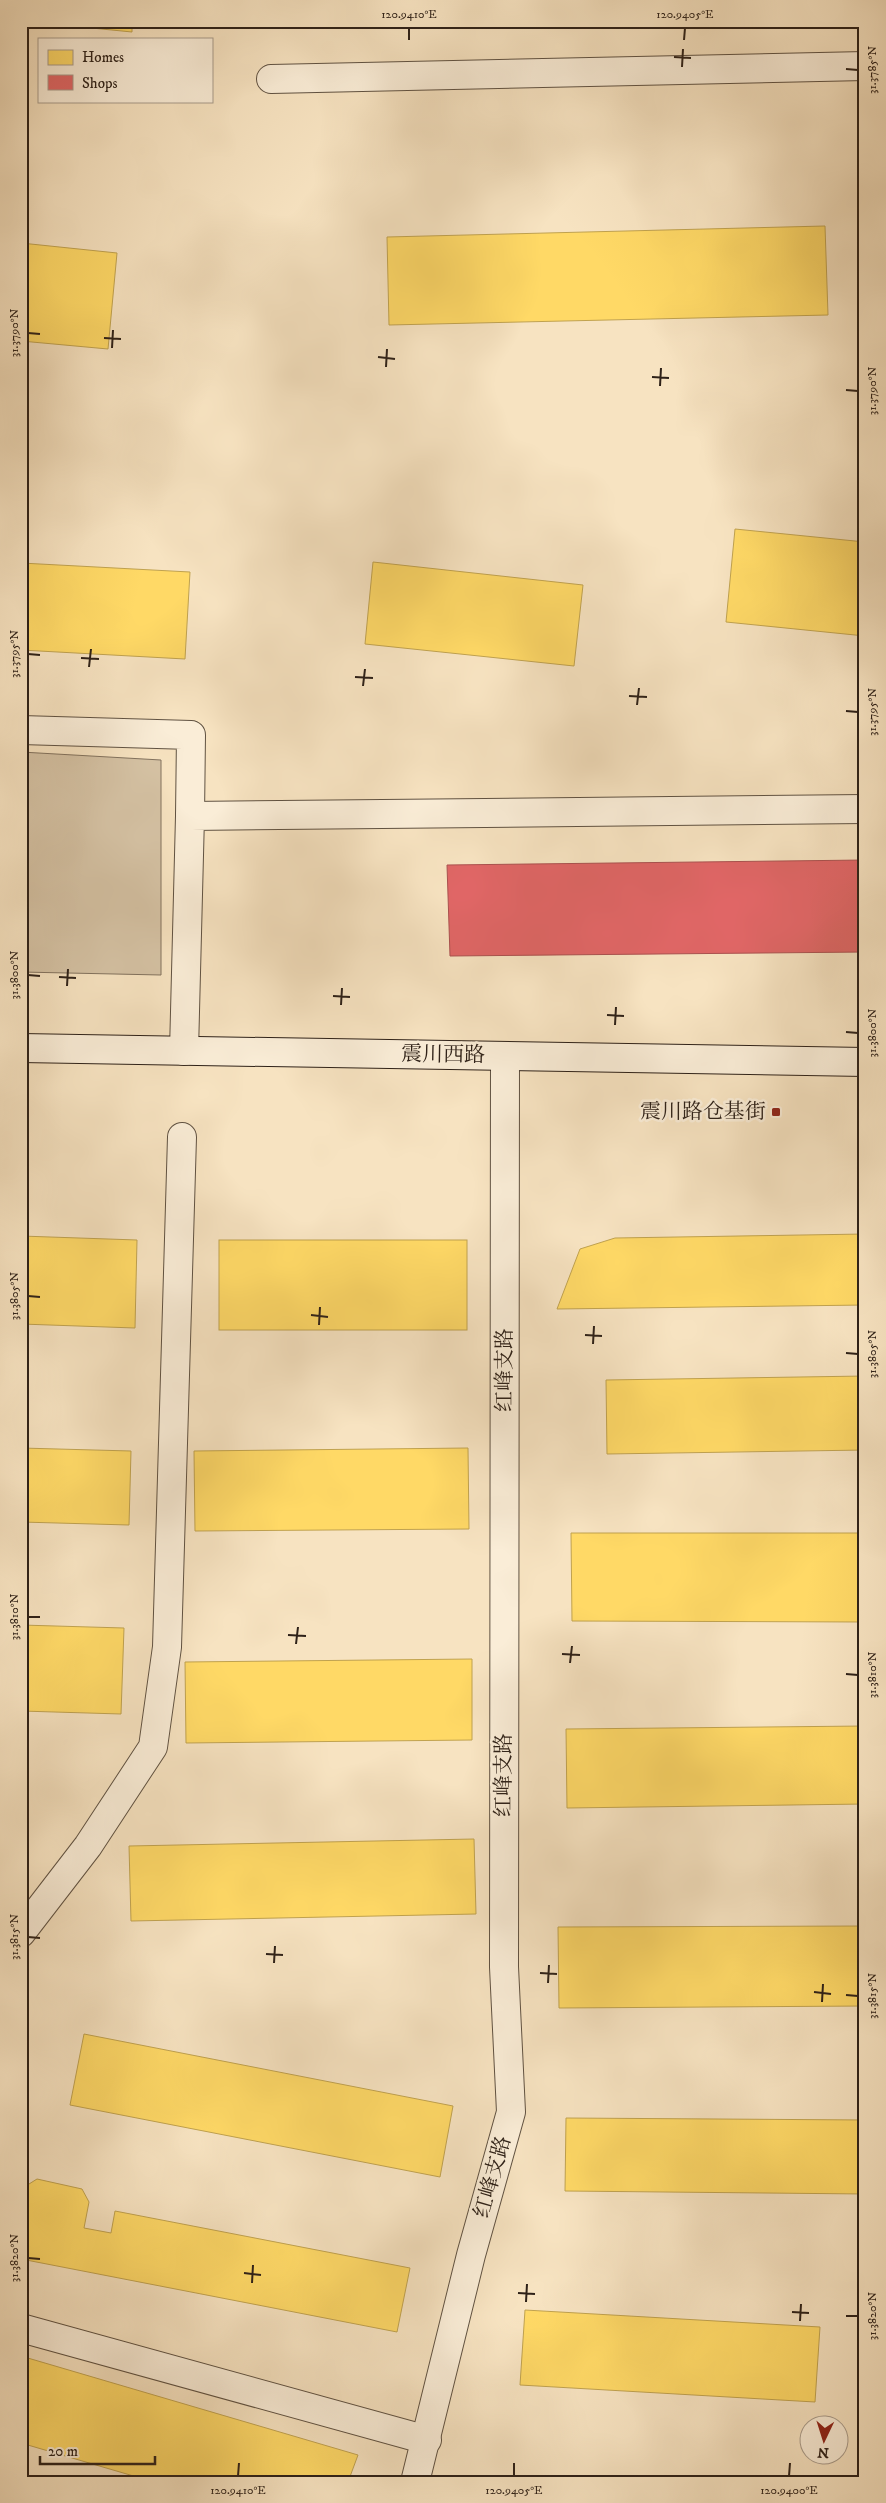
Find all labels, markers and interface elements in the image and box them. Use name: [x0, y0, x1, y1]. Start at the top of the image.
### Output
text: 120.9410°E: [381, 7, 437, 22]
text: 120.9405°E: [656, 7, 714, 22]
legend: [38, 38, 212, 102]
text: 31.3785°N: [865, 46, 880, 94]
text: Homes: [82, 48, 124, 67]
text: Shops: [82, 74, 118, 93]
text: 31.3790°N: [7, 309, 22, 357]
text: 31.3790°N: [865, 367, 880, 415]
text: 31.3795°N: [7, 630, 22, 678]
text: 31.3795°N: [865, 688, 880, 736]
text: 31.3800°N: [7, 950, 22, 999]
text: 31.3800°N: [865, 1008, 880, 1057]
street label: 震川西路: [401, 1041, 485, 1069]
place label: 震川路仓基街: [640, 1099, 766, 1125]
marker: 震川路仓基街: [770, 1106, 782, 1118]
text: 31.3805°N: [7, 1272, 22, 1320]
street label: 红峰支路: [492, 1328, 518, 1412]
text: 31.3805°N: [865, 1330, 880, 1378]
text: 31.3810°N: [7, 1593, 22, 1640]
text: 31.3810°N: [865, 1651, 880, 1698]
street label: 红峰支路: [491, 1733, 517, 1817]
text: 31.3815°N: [7, 1914, 22, 1960]
text: 31.3815°N: [865, 1973, 880, 2019]
street label: 红峰支路: [469, 2133, 517, 2221]
text: 31.3820°N: [7, 2234, 22, 2282]
text: 31.3820°N: [865, 2292, 880, 2340]
north arrow: [798, 2416, 848, 2466]
scale bar: [40, 2433, 155, 2465]
text: 20 m: [48, 2442, 78, 2461]
text: N: [816, 2443, 830, 2461]
text: 120.9410°E: [210, 2483, 266, 2498]
text: 120.9405°E: [485, 2483, 543, 2498]
text: 120.9400°E: [760, 2483, 818, 2498]

